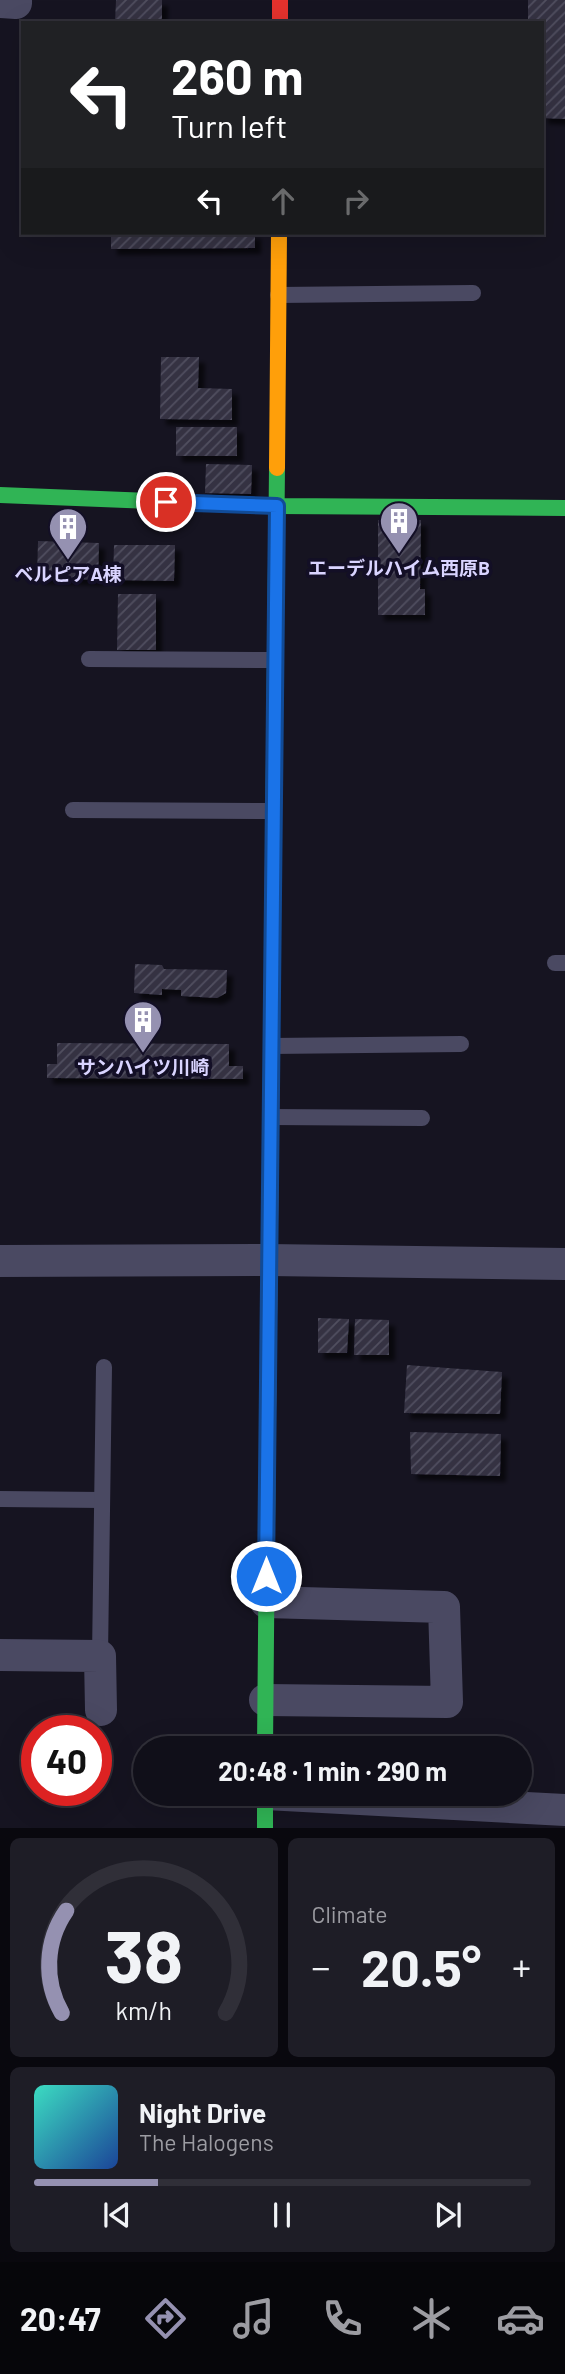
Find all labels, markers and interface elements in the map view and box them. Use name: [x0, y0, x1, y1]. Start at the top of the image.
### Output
text: 260 m: [171, 46, 303, 105]
icon: left: [56, 49, 147, 140]
text: Turn left: [171, 106, 288, 144]
icon: left: [191, 182, 229, 220]
icon: ahead: [264, 182, 302, 220]
icon: right: [337, 182, 375, 220]
pin: [136, 472, 196, 532]
icon: arrive: [147, 483, 185, 521]
building icon: エーデルハイム西原B: [378, 500, 420, 555]
building icon: ベルピアA棟: [47, 506, 89, 561]
place label: エーデルハイム西原B: [308, 556, 490, 579]
place label: ベルピアA棟: [14, 562, 122, 585]
building icon: サンハイツ川崎: [122, 999, 164, 1054]
place label: サンハイツ川崎: [77, 1055, 209, 1078]
position arrow: [229, 1539, 303, 1613]
speed limit sign: 40: [21, 1715, 112, 1806]
text: 20:48 · 1 min · 290 m: [218, 1755, 447, 1786]
text: Climate: [312, 1900, 388, 1928]
text: 38: [104, 1911, 183, 1999]
text: 20.5°: [361, 1935, 481, 1997]
text: −: [312, 1943, 331, 1989]
text: +: [512, 1943, 531, 1989]
text: km/h: [115, 1995, 172, 2025]
text: Night Drive: [139, 2097, 266, 2128]
text: The Halogens: [139, 2128, 274, 2156]
icon: previous: [98, 2196, 136, 2234]
icon: pause: [263, 2196, 301, 2234]
icon: next: [429, 2196, 467, 2234]
icon: directions: [141, 2294, 190, 2343]
icon: music: [229, 2294, 278, 2343]
icon: phone: [318, 2294, 367, 2343]
icon: climate: [407, 2294, 456, 2343]
icon: car: [496, 2294, 545, 2343]
text: 20:47: [20, 2299, 101, 2337]

